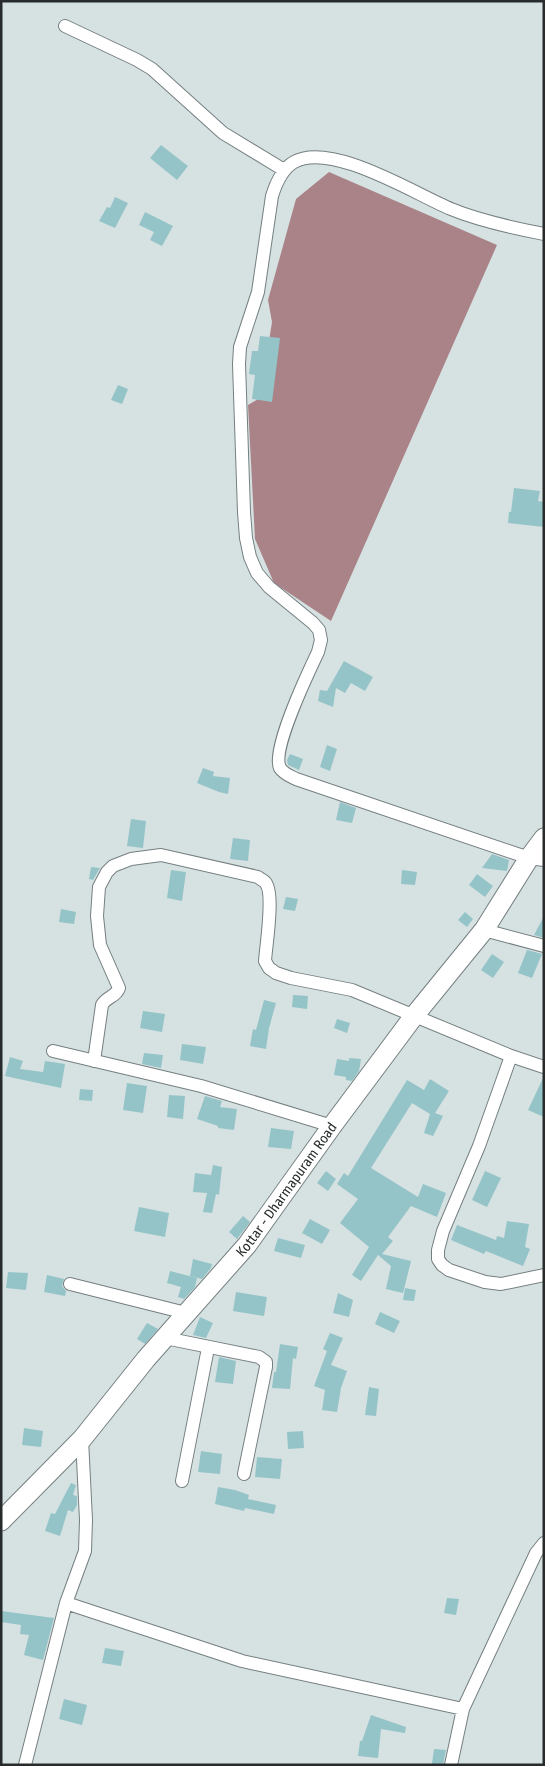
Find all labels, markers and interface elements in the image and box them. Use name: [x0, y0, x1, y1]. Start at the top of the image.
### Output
street label: Kottar - Dharmapuram Road: [233, 1119, 341, 1260]

